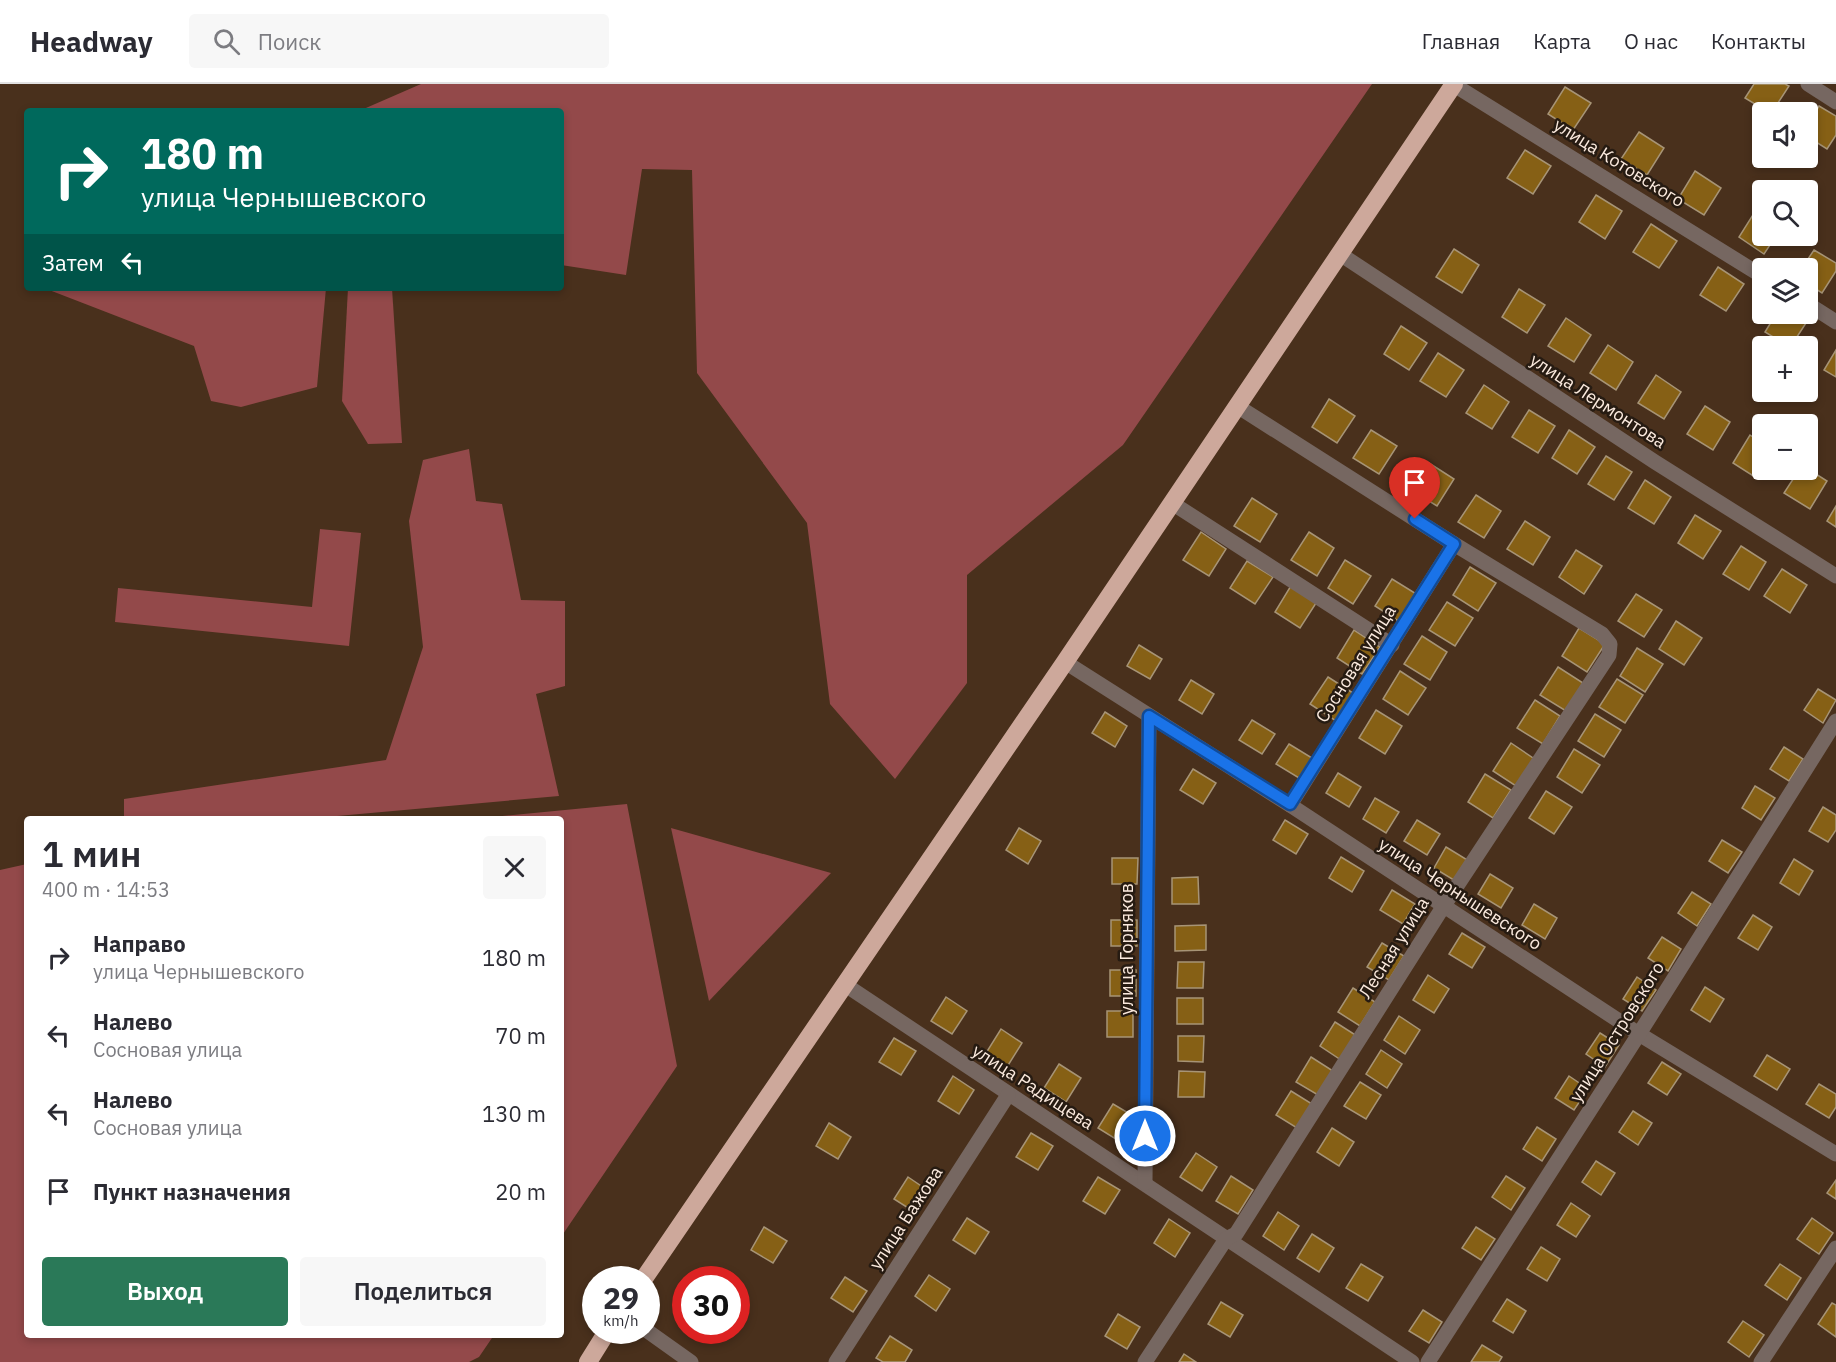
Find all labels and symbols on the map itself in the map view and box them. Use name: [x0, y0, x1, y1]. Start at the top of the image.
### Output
street label: улица Котовского: [1550, 113, 1689, 212]
street label: улица Лермонтова: [1526, 348, 1671, 453]
pin: [1389, 457, 1440, 519]
street label: Сосновая улица: [1310, 600, 1401, 727]
street label: улица Чернышевского: [1374, 832, 1546, 955]
street label: улица Горняков: [1115, 883, 1138, 1015]
street label: Лесная улица: [1353, 892, 1434, 1003]
street label: улица Островского: [1564, 957, 1669, 1106]
street label: улица Радищева: [968, 1039, 1099, 1135]
position arrow: [1113, 1104, 1177, 1168]
street label: улица Бажова: [864, 1161, 948, 1274]
speed limit sign: 30: [672, 1266, 750, 1344]

